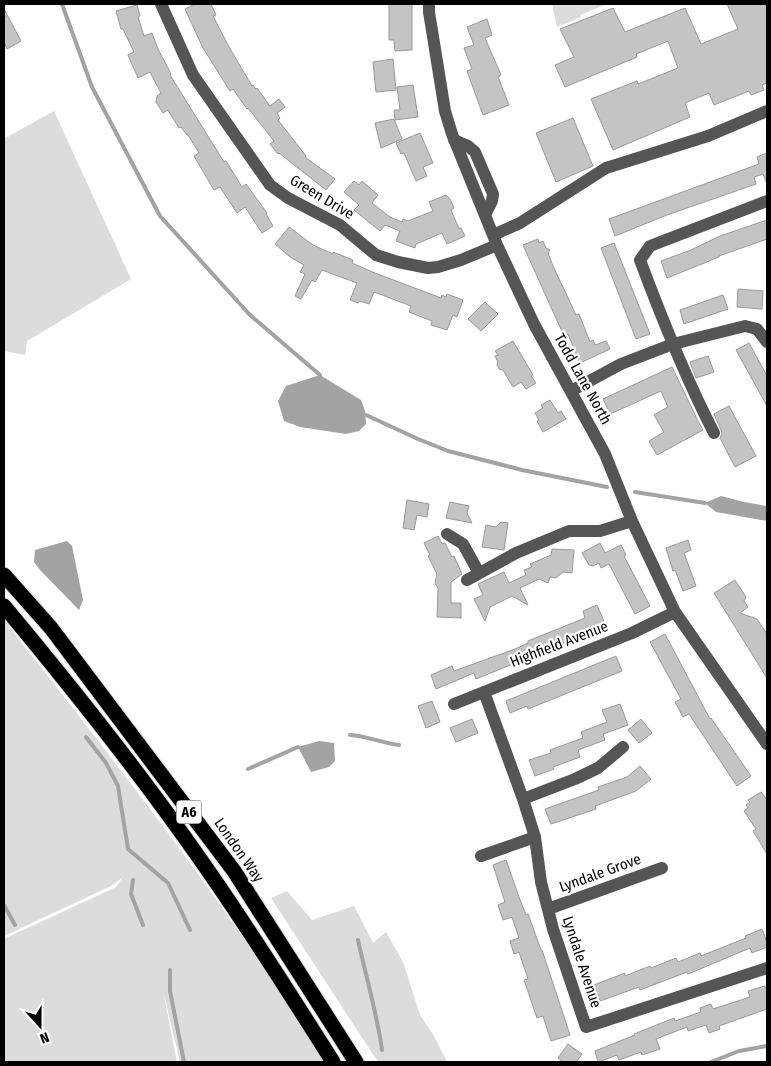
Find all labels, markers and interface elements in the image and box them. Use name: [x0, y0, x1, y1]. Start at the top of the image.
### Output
street label: Green Drive: [287, 171, 357, 223]
street label: Todd Lane North: [551, 330, 615, 428]
street label: Highfield Avenue: [507, 617, 611, 671]
road number: A6: [176, 800, 202, 824]
street label: London Way: [210, 814, 268, 886]
street label: Lyndale Grove: [557, 850, 643, 896]
street label: Lyndale Avenue: [559, 914, 605, 1010]
north arrow: [15, 1001, 65, 1051]
text: N: [38, 1028, 51, 1047]

